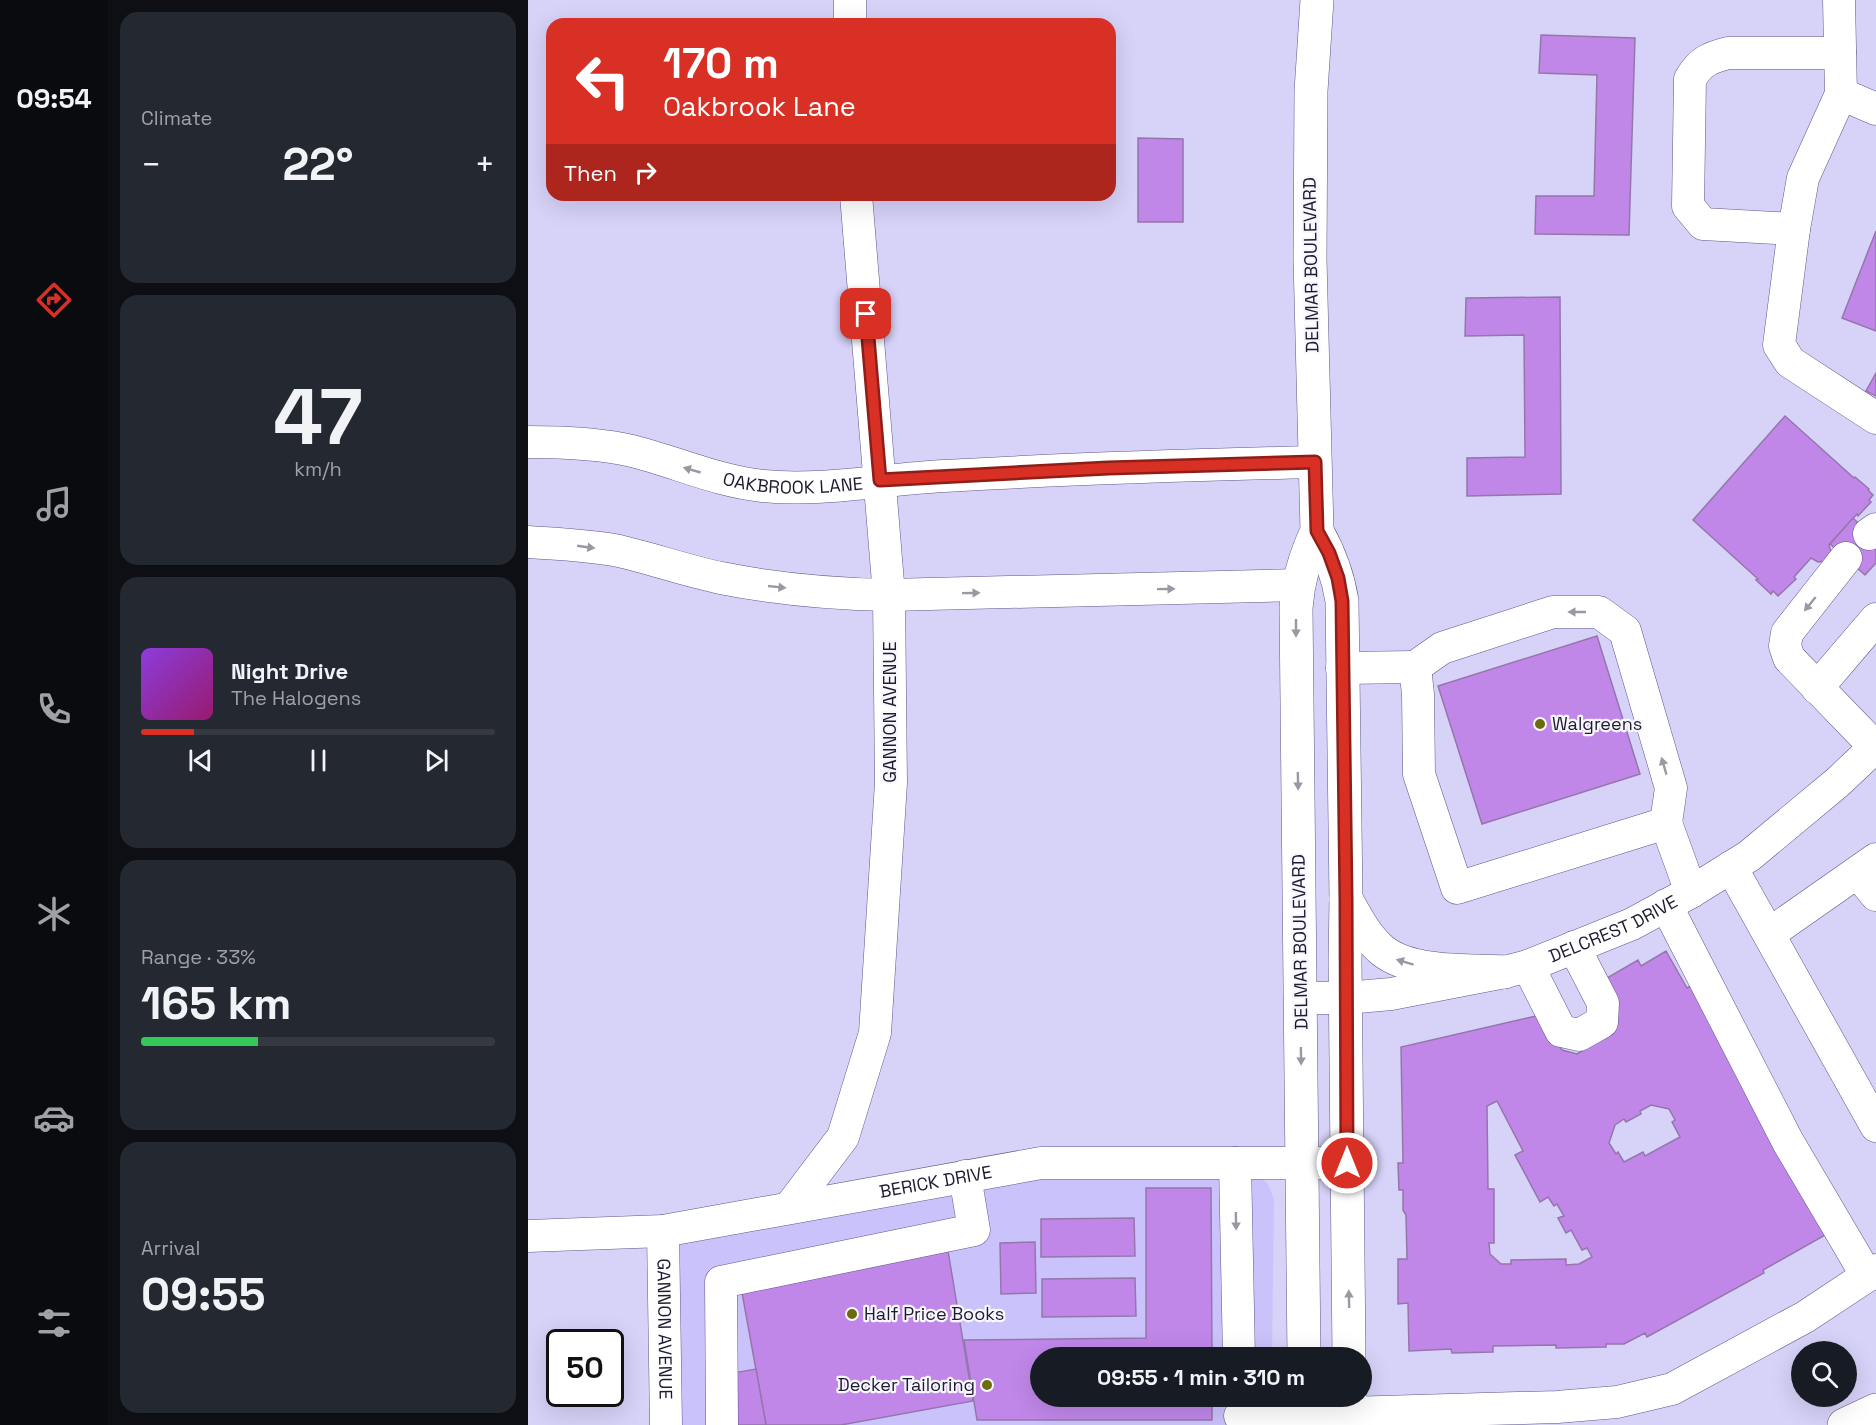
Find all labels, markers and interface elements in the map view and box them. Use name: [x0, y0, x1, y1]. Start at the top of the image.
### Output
text: 170 m: [663, 37, 779, 90]
icon: left: [564, 42, 642, 120]
text: 09:54: [16, 81, 92, 116]
text: Oakbrook Lane: [663, 89, 856, 124]
text: Climate: [141, 105, 212, 131]
text: 22°: [282, 136, 354, 193]
text: −: [141, 144, 161, 186]
text: +: [475, 144, 495, 186]
icon: right: [629, 156, 662, 189]
text: Then: [564, 159, 617, 187]
street label: DELMAR BOULEVARD: [1297, 177, 1324, 353]
icon: directions: [33, 279, 75, 321]
pin: [840, 288, 891, 339]
icon: arrive: [849, 297, 882, 330]
text: 47: [273, 367, 363, 467]
text: km/h: [294, 456, 342, 482]
one-way arrow: [683, 465, 701, 474]
street label: OAKBROOK LANE: [721, 467, 864, 499]
icon: music: [33, 483, 75, 525]
one-way arrow: [577, 542, 596, 551]
one-way arrow: [767, 582, 786, 592]
one-way arrow: [1157, 584, 1176, 593]
one-way arrow: [962, 588, 981, 598]
one-way arrow: [1803, 596, 1816, 612]
one-way arrow: [1567, 607, 1586, 617]
one-way arrow: [1292, 618, 1301, 637]
street label: GANNON AVENUE: [878, 641, 901, 783]
text: Night Drive: [231, 657, 348, 685]
text: The Halogens: [231, 685, 361, 711]
icon: phone: [33, 688, 75, 730]
place label: Walgreens: [1552, 712, 1642, 735]
marker: Walgreens: [1533, 717, 1547, 731]
icon: previous: [184, 744, 217, 777]
icon: pause: [302, 744, 335, 777]
icon: next: [420, 744, 453, 777]
one-way arrow: [1659, 757, 1668, 775]
one-way arrow: [1293, 772, 1303, 791]
street label: DELMAR BOULEVARD: [1286, 854, 1313, 1030]
street label: DELCREST DRIVE: [1545, 890, 1681, 967]
icon: climate: [33, 893, 75, 935]
text: Range · 33%: [141, 944, 256, 970]
one-way arrow: [1396, 957, 1414, 966]
text: 165 km: [141, 975, 291, 1032]
one-way arrow: [1296, 1047, 1306, 1066]
icon: car: [33, 1097, 75, 1139]
position arrow: [1315, 1131, 1379, 1195]
street label: BERICK DRIVE: [877, 1160, 994, 1203]
one-way arrow: [1231, 1212, 1241, 1231]
text: Arrival: [141, 1235, 200, 1261]
street label: GANNON AVENUE: [652, 1258, 678, 1400]
text: 09:55: [141, 1266, 265, 1323]
one-way arrow: [1344, 1290, 1353, 1309]
icon: filters: [33, 1302, 75, 1344]
place label: Half Price Books: [864, 1302, 1004, 1325]
marker: Half Price Books: [845, 1307, 859, 1321]
speed limit sign: 50: [546, 1329, 624, 1407]
map controls: [1791, 1341, 1857, 1407]
button: search: [1791, 1341, 1857, 1407]
text: 09:55 · 1 min · 310 m: [1097, 1363, 1305, 1391]
place label: Decker Tailoring: [838, 1373, 975, 1396]
marker: Decker Tailoring: [980, 1378, 994, 1392]

